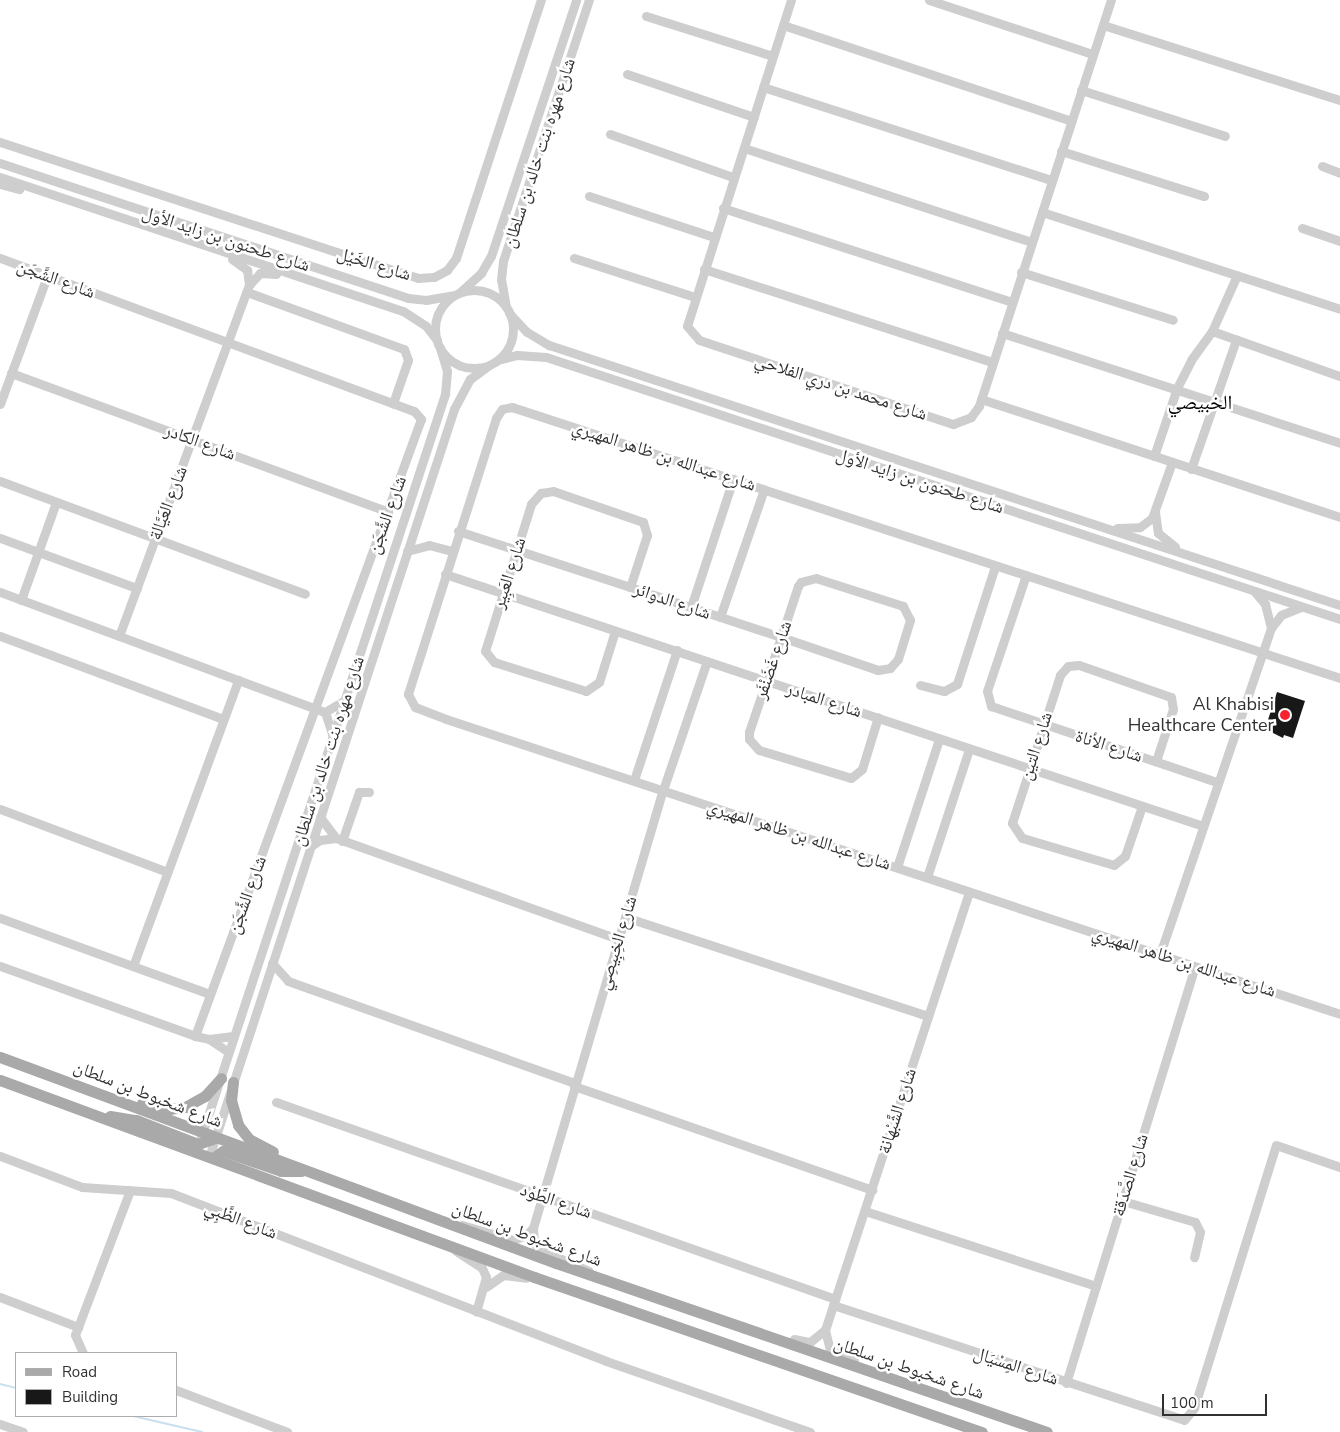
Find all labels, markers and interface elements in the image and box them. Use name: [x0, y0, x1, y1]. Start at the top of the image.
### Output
street label: شارع مهره بنت خالد بن سلطان: [498, 55, 580, 251]
street label: شارع طحنون بن زايد الأول: [139, 202, 313, 276]
street label: شارع الخَيْل: [334, 243, 414, 285]
street label: شارع الشَّجَن: [14, 255, 98, 303]
street label: شارع محمد بن دري الفلاحي: [752, 349, 930, 425]
district label: الخبيصي: [1168, 390, 1232, 414]
street label: شارع عبدالله بن ظاهر المهيري: [569, 416, 759, 496]
street label: شارع الكادر: [161, 419, 239, 465]
street label: شارع طحنون بن زايد الأول: [833, 444, 1007, 518]
street label: شارع العَيَّالة: [144, 463, 192, 543]
street label: شارع الشَّجَن: [363, 473, 411, 557]
street label: شارع العَبِير: [487, 535, 531, 611]
street label: شارع الدوائر: [630, 578, 714, 624]
street label: شارع غَضَنْفَر: [750, 618, 796, 702]
street label: شارع مهره بنت خالد بن سلطان: [287, 653, 369, 849]
street label: شارع المبادر: [783, 678, 865, 722]
place label: Al Khabisi Healthcare Center: [1128, 694, 1274, 736]
marker: Al Khabisi Healthcare Center: [1278, 708, 1292, 722]
street label: شارع التين: [1015, 709, 1057, 783]
street label: شارع الأناة: [1073, 725, 1145, 767]
street label: شارع عبدالله بن ظاهر المهيري: [704, 795, 894, 875]
street label: شارع الشَّجَن: [223, 853, 271, 937]
street label: شارع الخِبِيصِي: [592, 893, 642, 993]
street label: شارع عبدالله بن ظاهر المهيري: [1089, 922, 1279, 1002]
street label: شارع شخبوط بن سلطان: [71, 1056, 225, 1132]
street label: شارع الشَّبْهانة: [873, 1066, 921, 1156]
street label: شارع الصَّدَقة: [1107, 1131, 1153, 1219]
street label: شارع الطَّوْد: [517, 1179, 595, 1223]
street label: شارع الظَّبِي: [202, 1196, 280, 1244]
street label: شارع شخبوط بن سلطان: [449, 1197, 605, 1271]
street label: شارع شخبوط بن سلطان: [831, 1332, 987, 1404]
street label: شارع المِسْيَال: [971, 1342, 1061, 1390]
legend: [15, 1352, 178, 1417]
text: Road: [62, 1362, 97, 1382]
scale bar: [1165, 1384, 1270, 1416]
text: Building: [62, 1387, 118, 1407]
text: 100 m: [1170, 1393, 1214, 1413]

